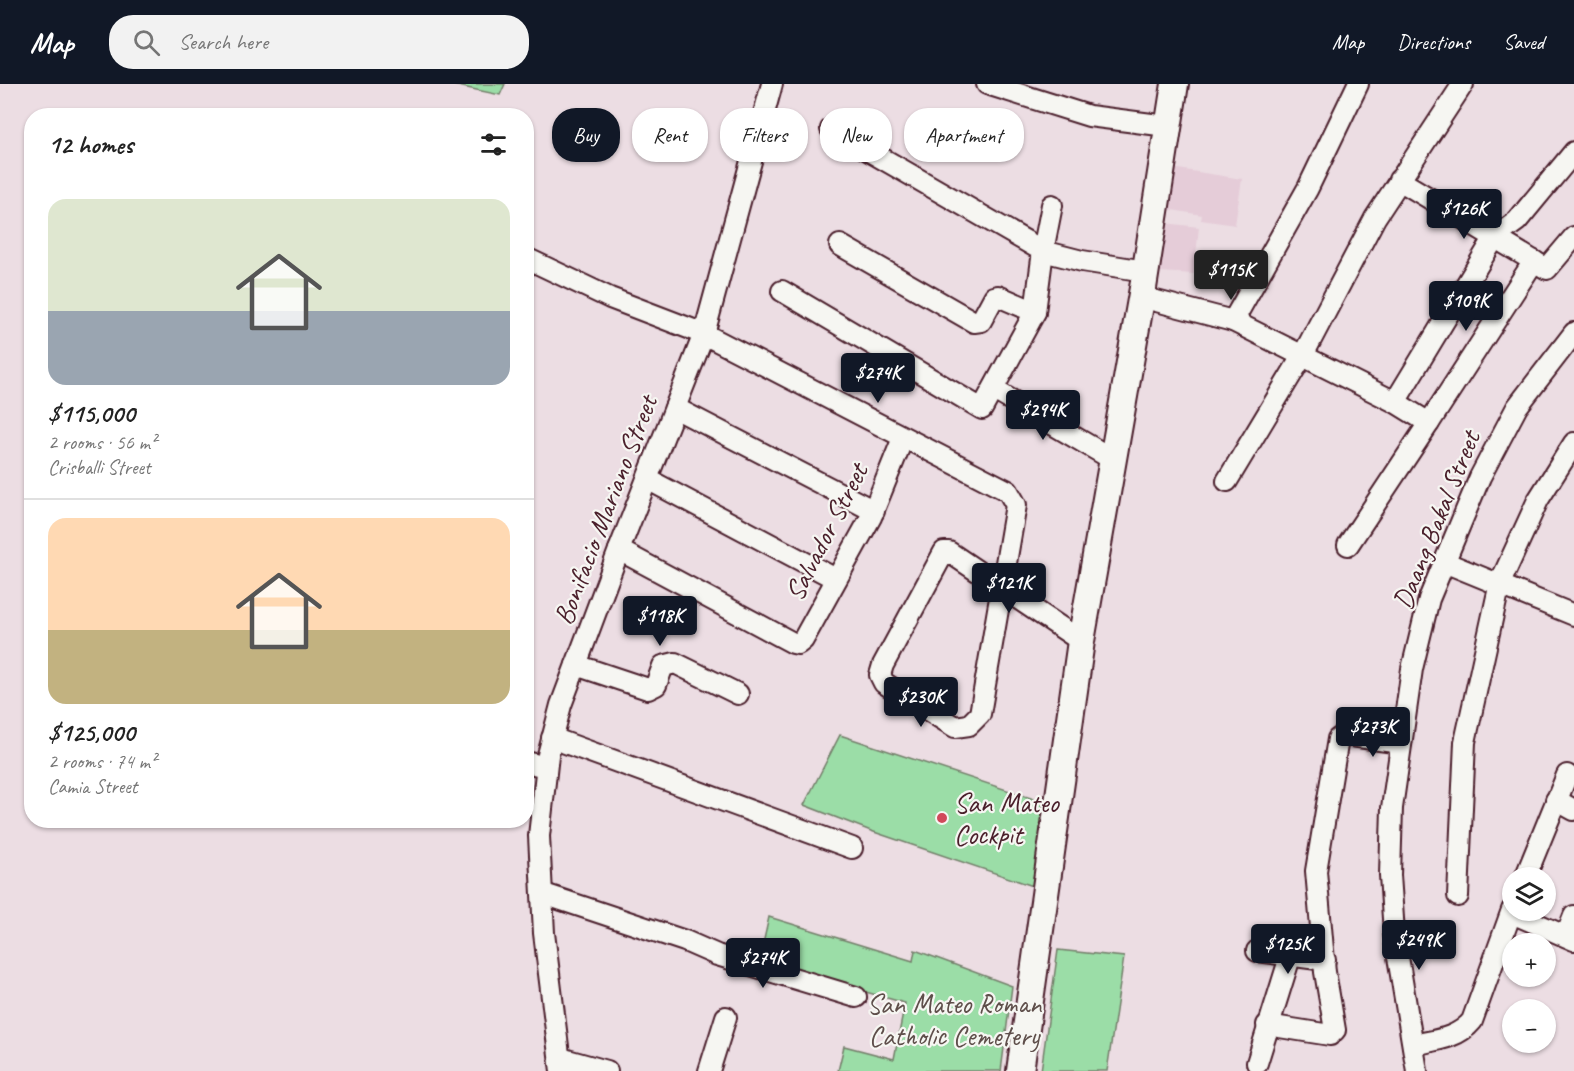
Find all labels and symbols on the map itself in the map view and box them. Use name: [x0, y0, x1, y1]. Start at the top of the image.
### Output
pin: $126K: [1422, 189, 1506, 240]
pin: $115K: [1189, 250, 1273, 301]
pin: $109K: [1424, 281, 1508, 332]
pin: $274K: [836, 353, 920, 404]
street label: Bonifacio Mariano Street: [545, 388, 666, 629]
pin: $294K: [1001, 390, 1085, 441]
street label: Daang Bakal Street: [1384, 423, 1489, 614]
street label: Salvador Street: [777, 455, 877, 606]
pin: $121K: [967, 563, 1051, 614]
pin: $118K: [618, 596, 702, 647]
pin: $230K: [879, 677, 963, 728]
pin: $273K: [1331, 707, 1415, 758]
place label: San Mateo Cockpit: [954, 785, 1061, 852]
marker: San Mateo Cockpit: [935, 811, 949, 825]
pin: $249K: [1377, 920, 1461, 971]
pin: $125K: [1246, 924, 1330, 975]
pin: $274K: [721, 938, 805, 989]
park label: San Mateo Roman Catholic Cemetery: [867, 986, 1043, 1053]

